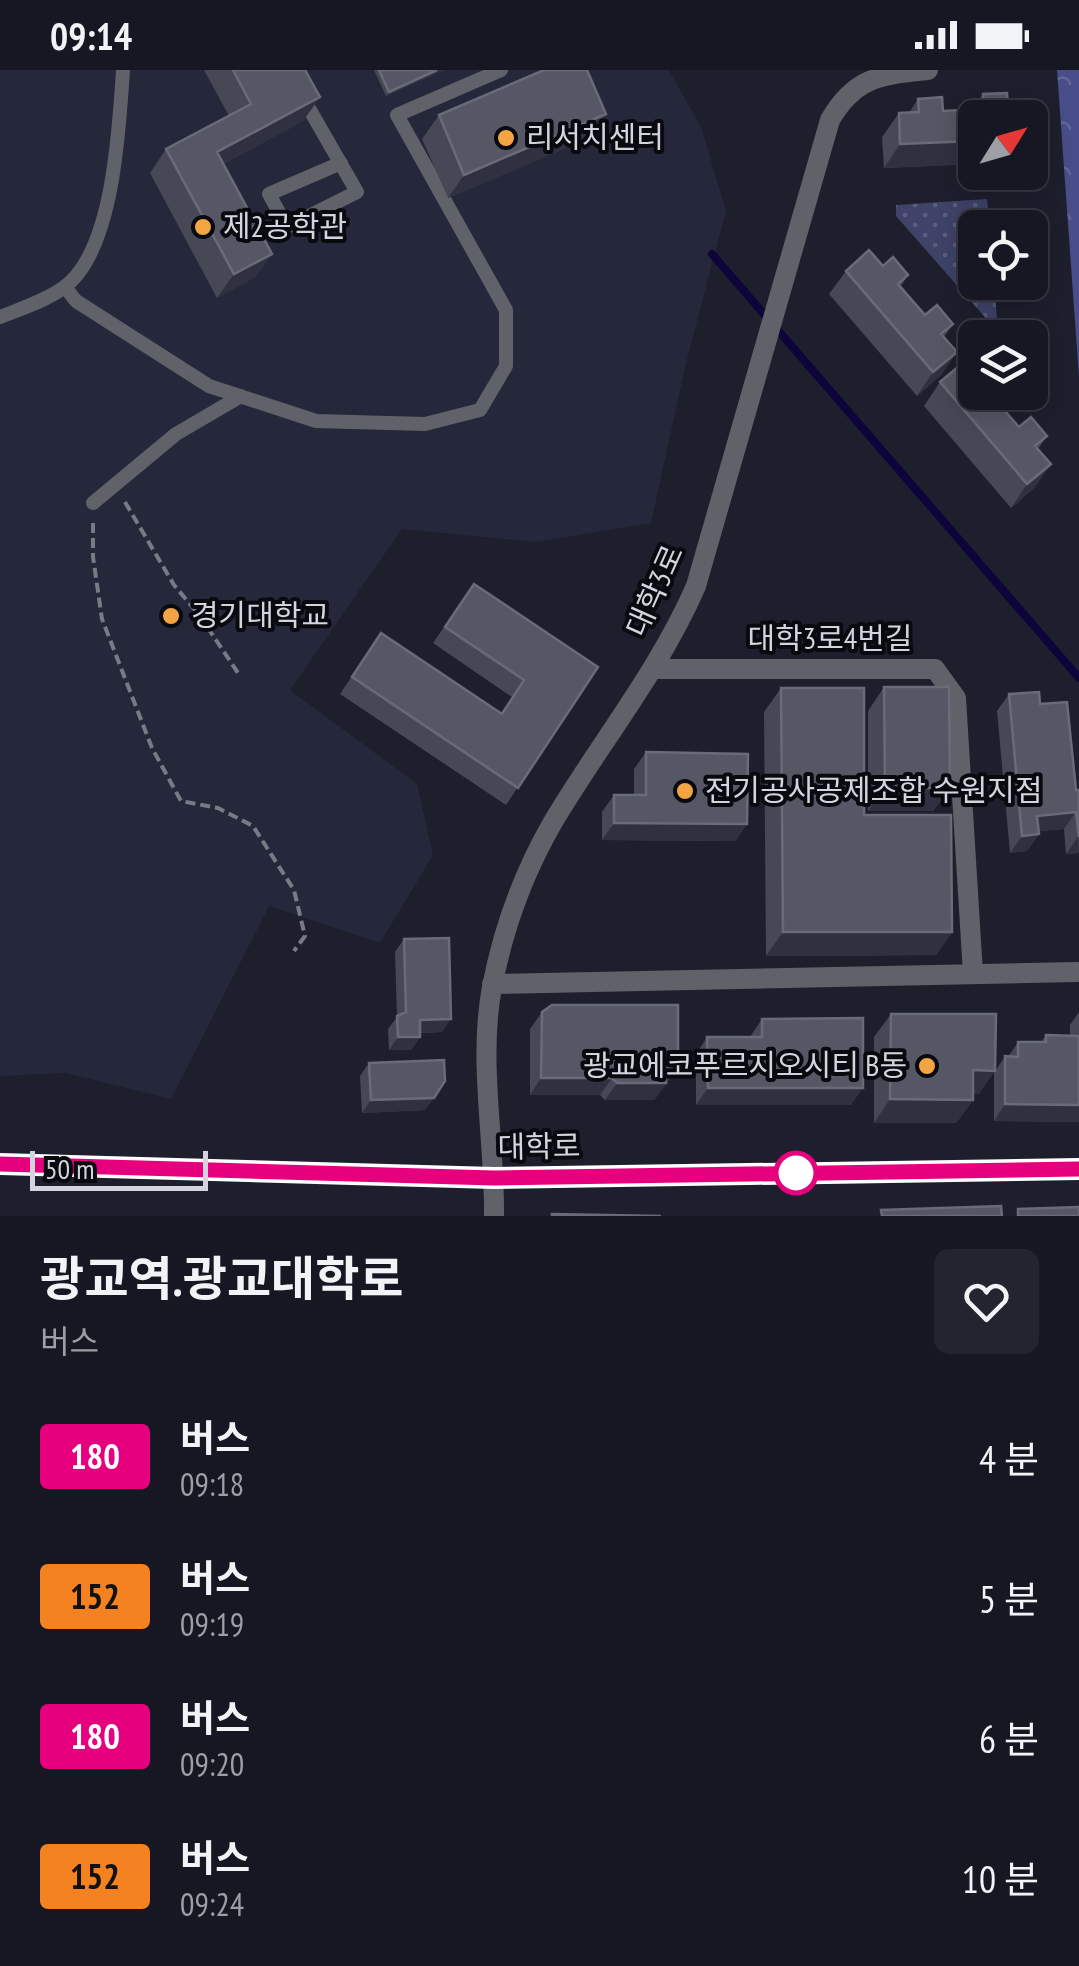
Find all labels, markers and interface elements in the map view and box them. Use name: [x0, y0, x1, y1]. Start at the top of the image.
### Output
text: 09:14: [50, 11, 132, 60]
north arrow: [958, 100, 1048, 190]
map controls: [958, 100, 1048, 410]
place label: 리서치센터: [526, 117, 664, 156]
marker: 리서치센터: [495, 127, 517, 149]
place label: 제2공학관: [223, 206, 347, 245]
button: locate: [958, 210, 1048, 300]
marker: 제2공학관: [192, 216, 214, 238]
button: layers: [958, 320, 1048, 410]
street label: 대학3로: [616, 538, 691, 642]
place label: 경기대학교: [191, 595, 329, 634]
marker: 경기대학교: [160, 605, 182, 627]
street label: 대학3로4번길: [748, 618, 913, 657]
place label: 전기공사공제조합 수원지점: [705, 770, 1043, 809]
marker: 전기공사공제조합 수원지점: [674, 780, 696, 802]
place label: 광교에코푸르지오시티 B동: [583, 1045, 907, 1084]
marker: 광교에코푸르지오시티 B동: [916, 1055, 938, 1077]
street label: 대학로: [497, 1125, 581, 1166]
scale bar: [30, 1146, 208, 1190]
text: 50 m: [45, 1150, 94, 1187]
unlabelled marker: [775, 1152, 817, 1194]
text: 광교역.광교대학로: [40, 1247, 403, 1309]
button: heart: [934, 1249, 1039, 1354]
text: 버스: [40, 1320, 99, 1362]
text: 버스: [180, 1413, 250, 1462]
text: 180: [70, 1433, 120, 1479]
text: 4 분: [979, 1434, 1039, 1483]
text: 09:18: [180, 1463, 244, 1505]
text: 버스: [180, 1553, 250, 1602]
text: 152: [70, 1573, 120, 1619]
text: 5 분: [979, 1574, 1039, 1623]
text: 09:19: [180, 1603, 244, 1645]
text: 버스: [180, 1693, 250, 1742]
text: 180: [70, 1713, 120, 1759]
text: 6 분: [979, 1714, 1039, 1763]
text: 09:20: [180, 1743, 244, 1785]
text: 버스: [180, 1833, 250, 1882]
text: 152: [70, 1853, 120, 1899]
text: 10 분: [962, 1854, 1039, 1903]
text: 09:24: [180, 1883, 244, 1925]

